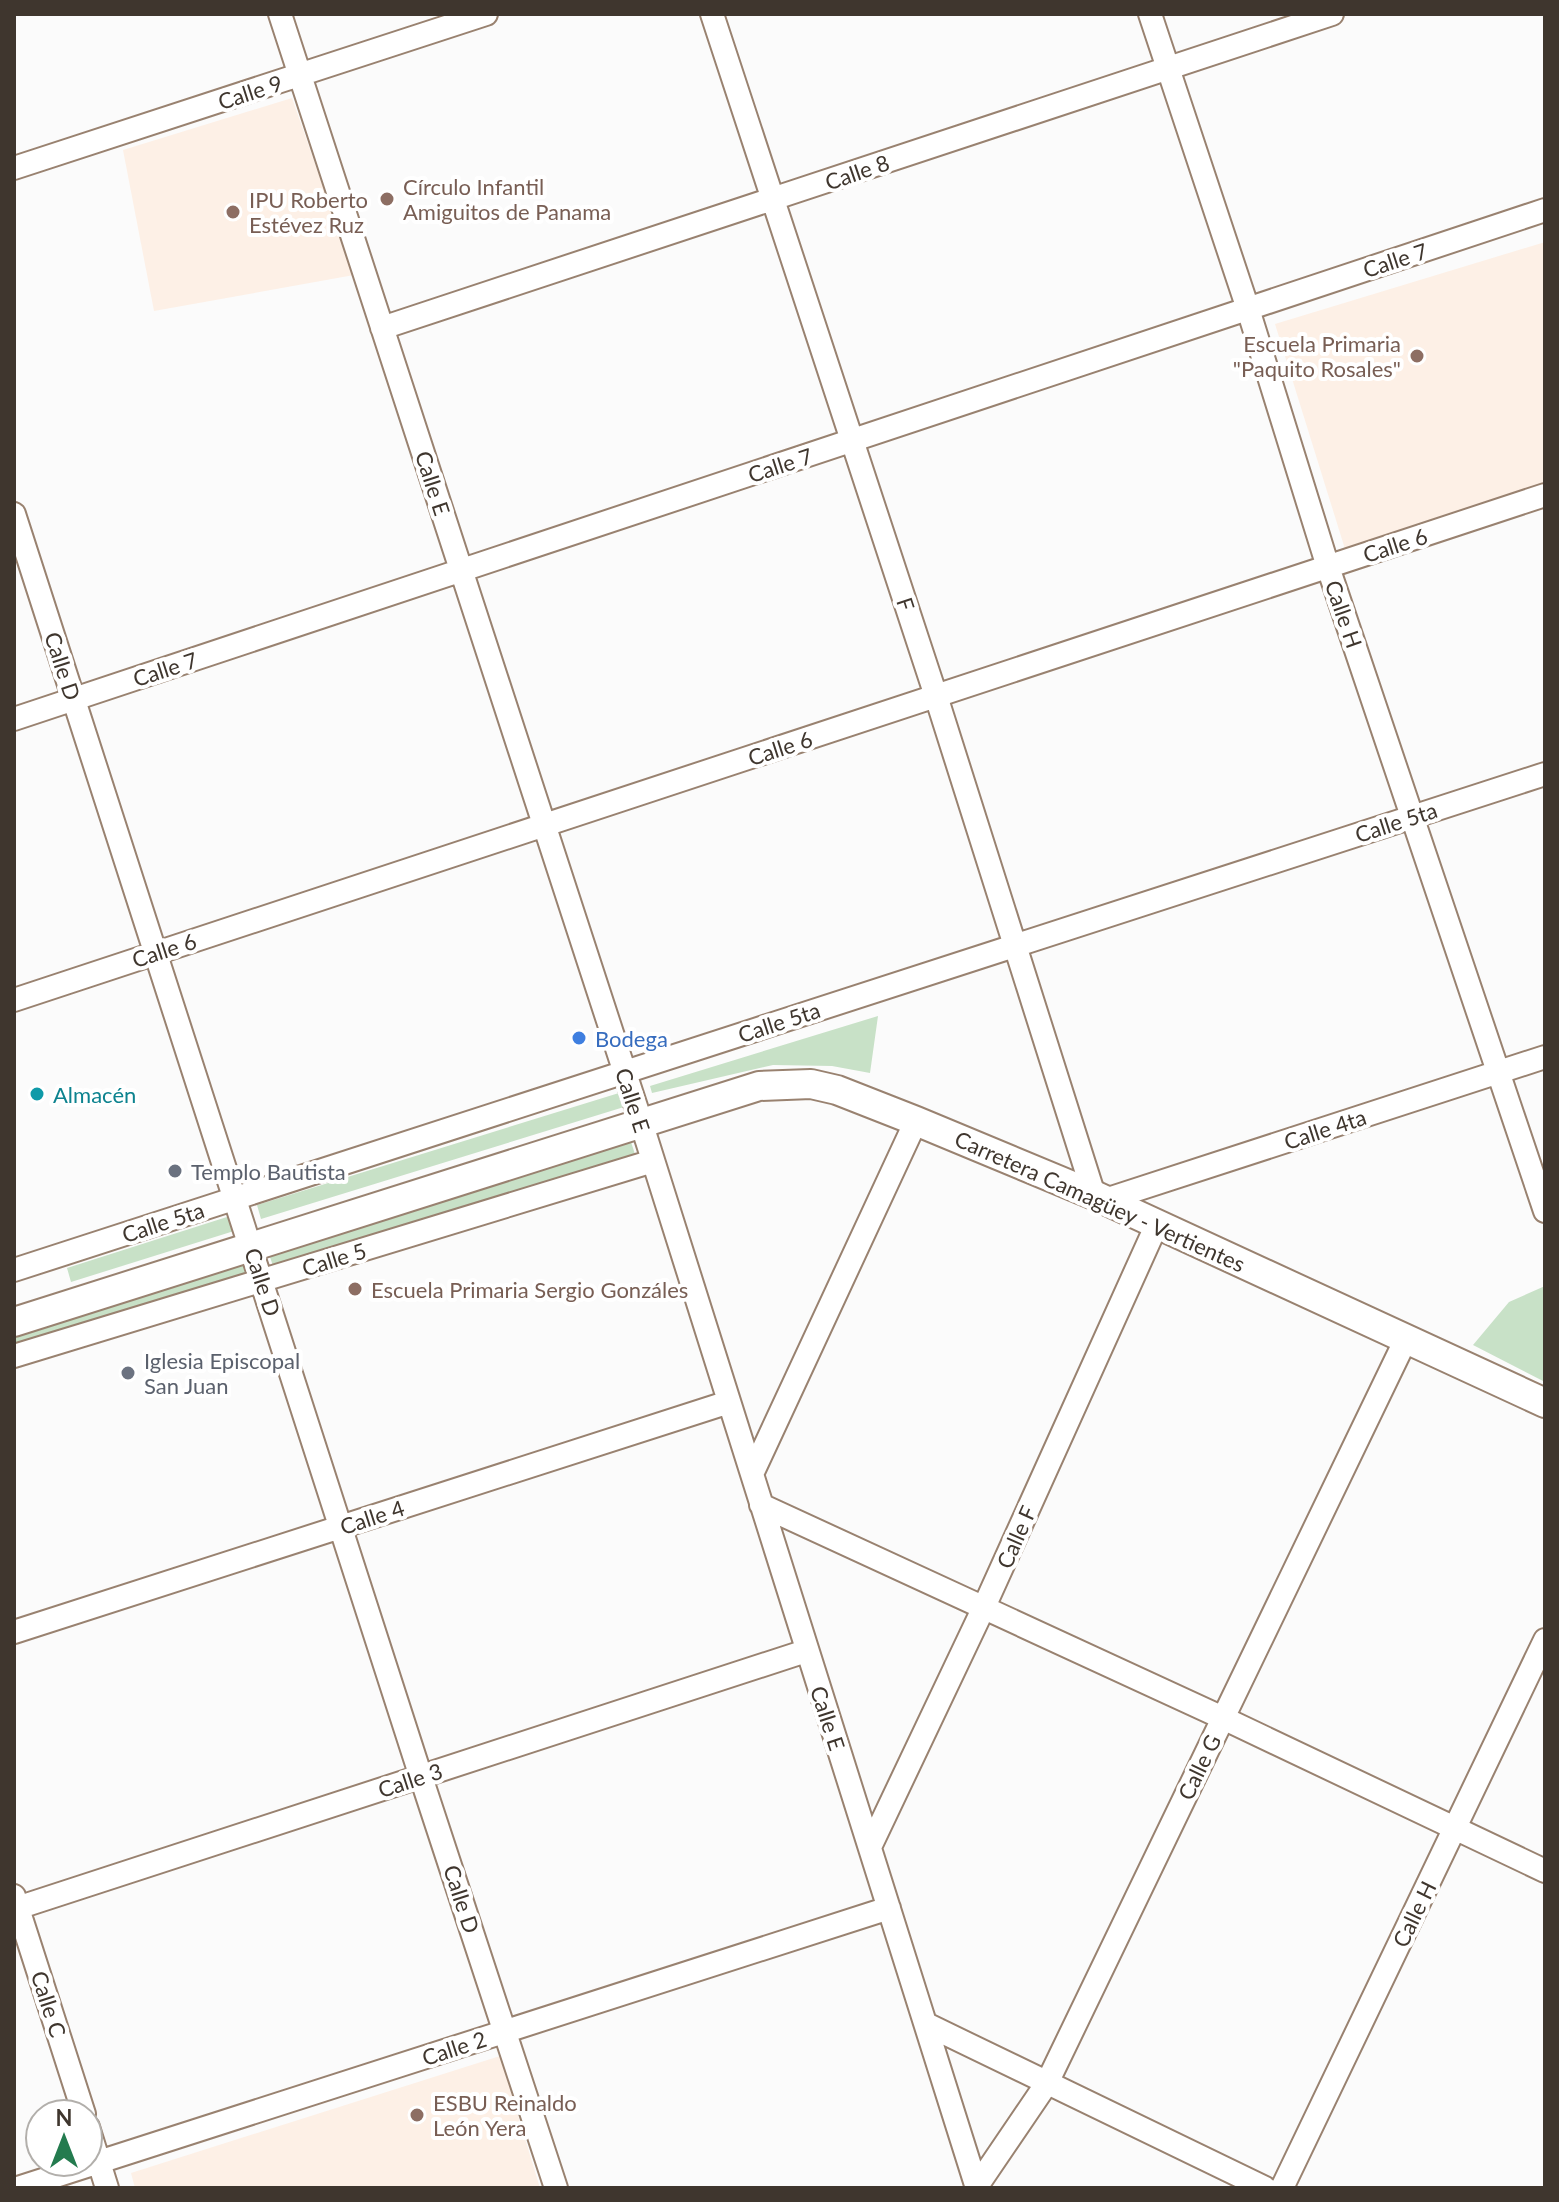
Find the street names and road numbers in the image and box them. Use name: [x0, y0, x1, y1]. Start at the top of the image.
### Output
street label: Calle 9: [214, 69, 286, 115]
street label: Calle 8: [821, 148, 893, 196]
street label: Calle 7: [1359, 237, 1431, 283]
street label: Calle 7: [744, 442, 816, 488]
street label: Calle E: [410, 447, 456, 519]
street label: Calle 6: [1359, 522, 1431, 568]
street label: Calle H: [1320, 576, 1368, 652]
street label: F: [891, 594, 921, 614]
street label: Calle D: [39, 629, 87, 703]
street label: Calle 7: [129, 646, 201, 692]
street label: Calle 6: [744, 725, 816, 771]
street label: Calle 5ta: [1351, 796, 1441, 848]
street label: Calle 6: [128, 927, 200, 973]
street label: Calle 5ta: [734, 996, 824, 1048]
street label: Calle E: [610, 1064, 656, 1136]
street label: Calle 4ta: [1280, 1103, 1370, 1155]
street label: Carretera Camagüey - Vertientes: [951, 1125, 1249, 1277]
street label: Calle 5ta: [118, 1196, 208, 1248]
street label: Calle 5: [298, 1236, 370, 1282]
street label: Calle D: [239, 1245, 287, 1319]
street label: Calle 4: [336, 1494, 408, 1540]
street label: Calle F: [990, 1501, 1042, 1573]
street label: Calle E: [805, 1682, 851, 1754]
street label: Calle G: [1172, 1730, 1226, 1804]
street label: Calle 3: [374, 1757, 446, 1803]
street label: Calle D: [438, 1862, 486, 1936]
street label: Calle H: [1387, 1877, 1441, 1951]
street label: Calle C: [26, 1968, 72, 2041]
street label: Calle 2: [418, 2025, 490, 2071]

